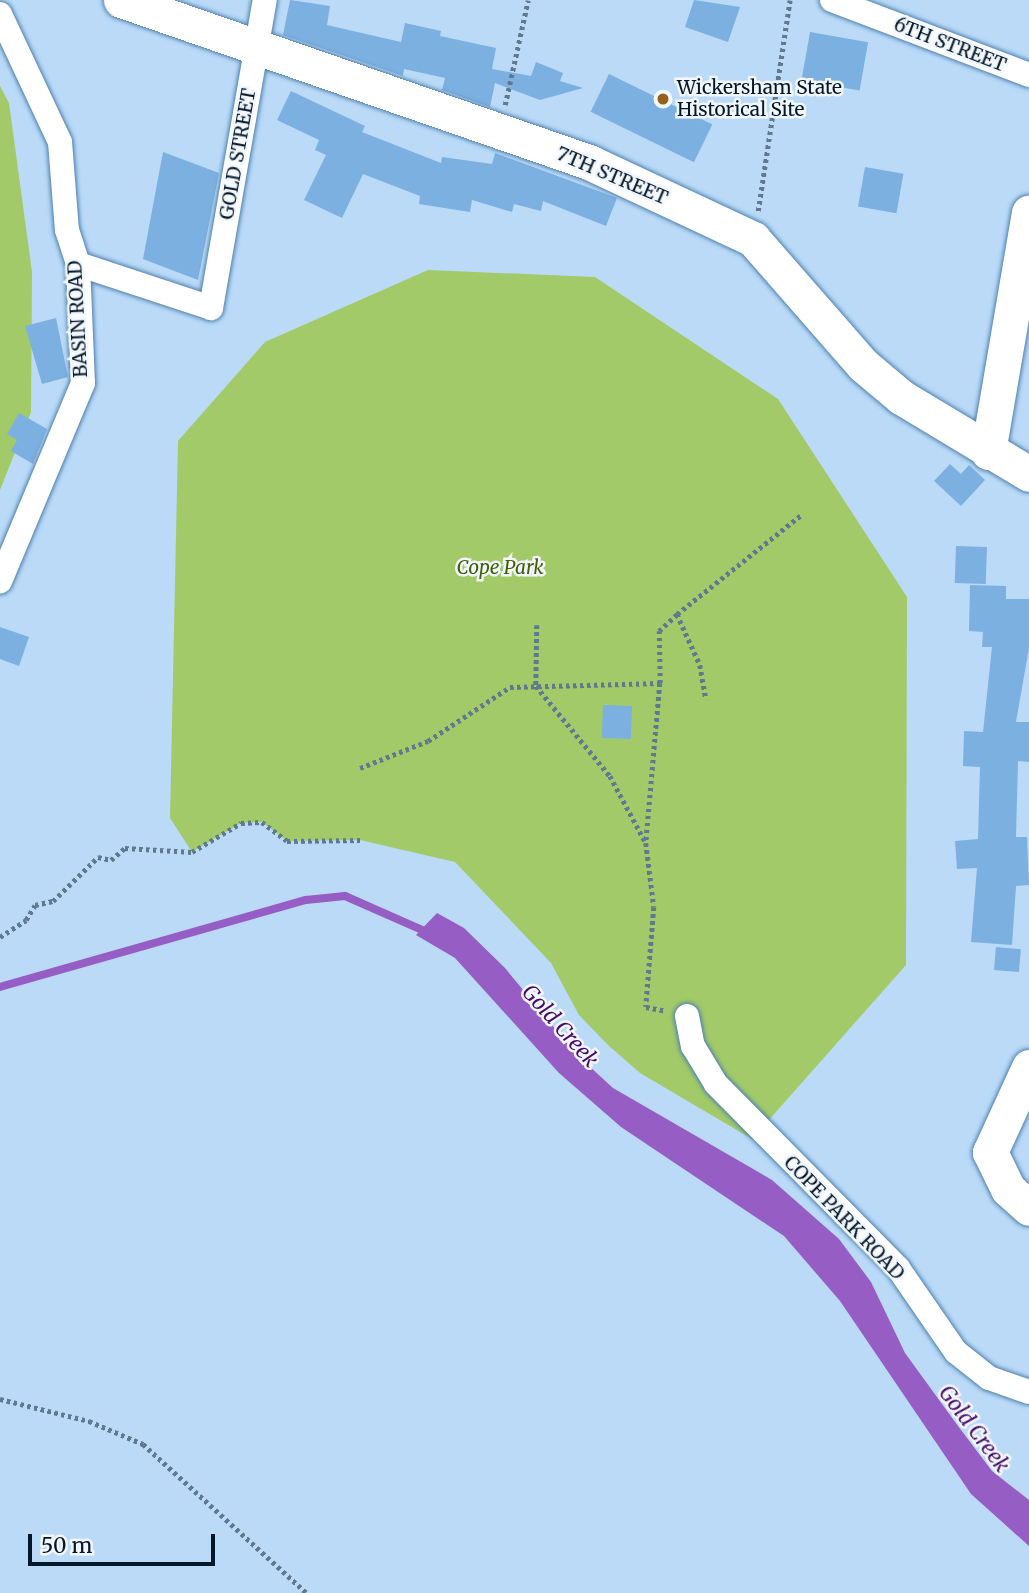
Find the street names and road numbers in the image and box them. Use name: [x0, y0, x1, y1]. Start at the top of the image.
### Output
street label: 6TH STREET: [891, 13, 1009, 77]
street label: GOLD STREET: [215, 87, 261, 221]
street label: 7TH STREET: [553, 142, 671, 210]
street label: BASIN ROAD: [64, 260, 92, 378]
street label: COPE PARK ROAD: [779, 1151, 909, 1285]

